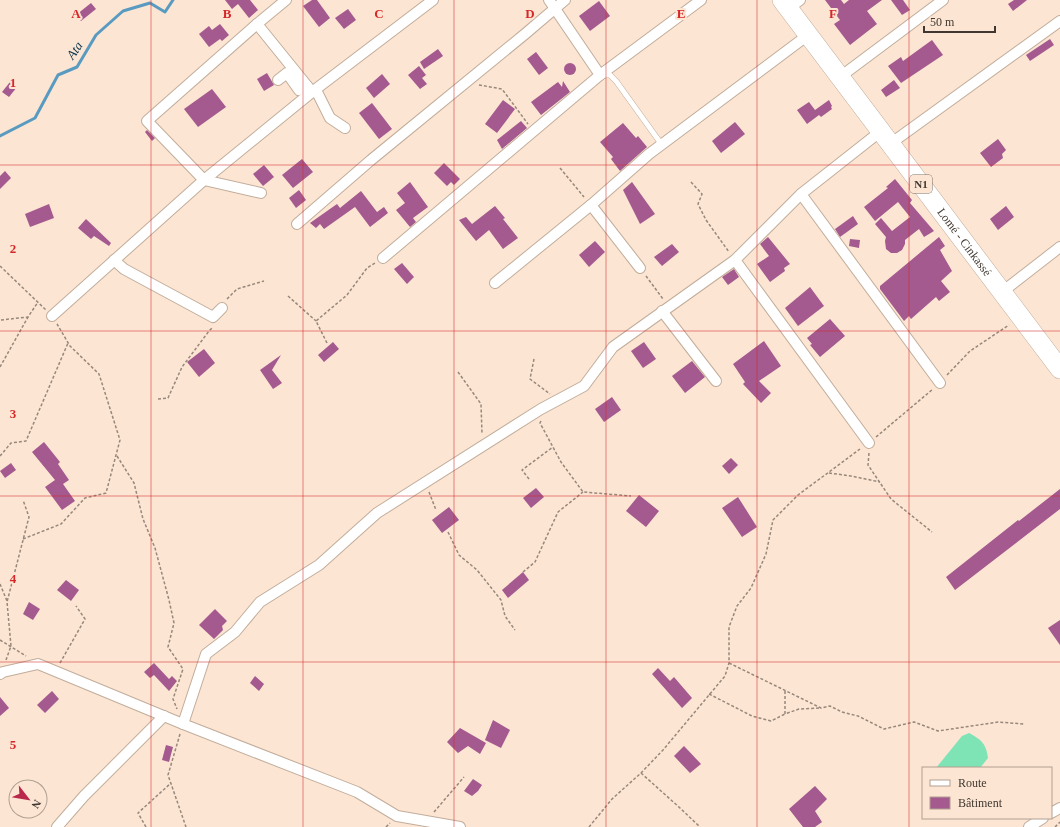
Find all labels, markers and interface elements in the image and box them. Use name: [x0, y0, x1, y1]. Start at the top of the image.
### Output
text: A: [71, 6, 81, 21]
text: B: [223, 6, 232, 21]
text: C: [374, 6, 384, 21]
text: D: [525, 6, 535, 21]
text: E: [677, 6, 685, 21]
text: F: [829, 6, 837, 21]
scale bar: [924, 8, 995, 34]
text: 50 m: [930, 15, 955, 29]
water label: Ata: [63, 38, 86, 63]
text: 1: [10, 75, 16, 90]
road number: N1: [910, 175, 932, 193]
street label: Lomé - Cinkassé: [934, 205, 994, 279]
text: 2: [10, 241, 16, 256]
text: 3: [10, 406, 17, 421]
text: 4: [10, 571, 17, 586]
text: 5: [10, 737, 17, 752]
legend: [922, 767, 1052, 819]
text: Route: [958, 776, 987, 790]
north arrow: [8, 779, 48, 819]
text: Bâtiment: [958, 796, 1003, 810]
text: N: [29, 798, 44, 811]

